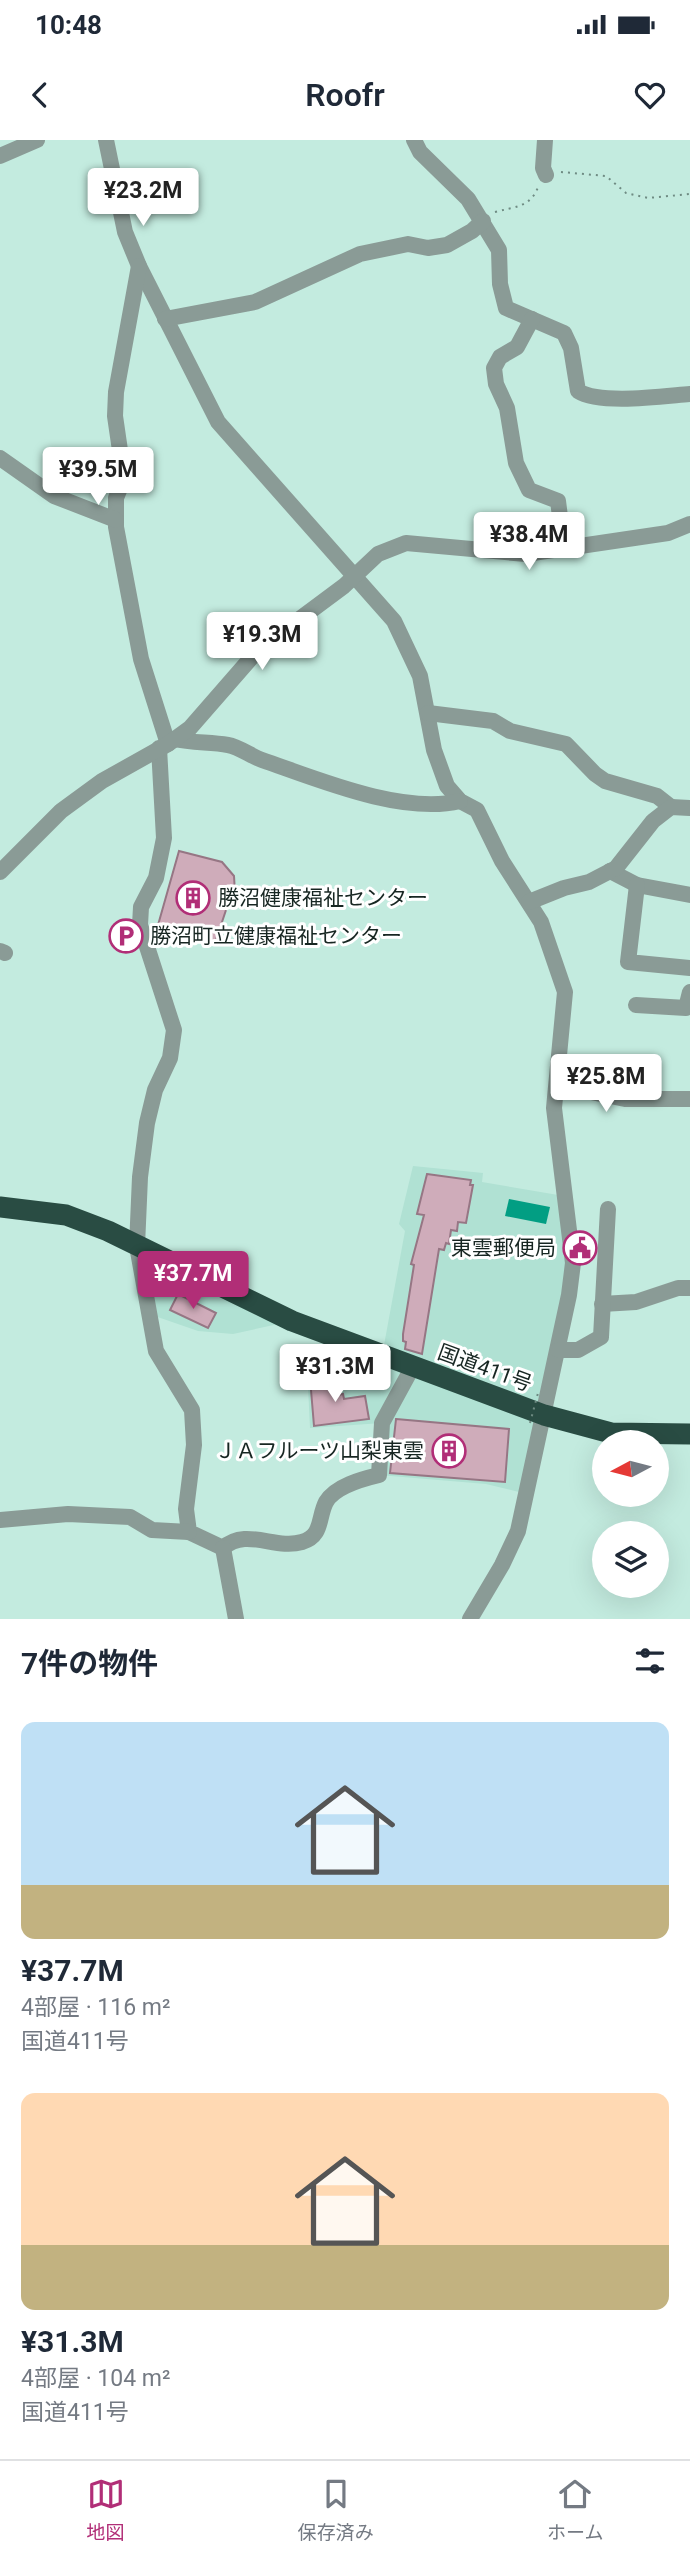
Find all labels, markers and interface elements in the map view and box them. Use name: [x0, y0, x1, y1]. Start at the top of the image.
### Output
text: 10:48: [35, 10, 102, 40]
icon: back: [21, 76, 59, 114]
text: Roofr: [305, 76, 385, 114]
icon: heart: [631, 76, 669, 114]
pin: ¥23.2M: [86, 168, 200, 228]
text: ¥23.2M: [104, 177, 182, 204]
pin: ¥39.5M: [41, 448, 155, 507]
text: ¥39.5M: [59, 456, 137, 483]
pin: ¥38.4M: [472, 512, 586, 572]
text: ¥38.4M: [490, 521, 568, 548]
pin: ¥19.3M: [205, 612, 319, 672]
text: ¥19.3M: [223, 621, 301, 648]
building icon: 勝沼健康福祉センター: [174, 879, 212, 917]
place label: 勝沼健康福祉センター: [218, 886, 428, 910]
parking icon: 勝沼町立健康福祉センター: [107, 917, 145, 955]
place label: 勝沼町立健康福祉センター: [150, 924, 402, 948]
pin: ¥25.8M: [549, 1054, 663, 1114]
text: ¥25.8M: [567, 1063, 645, 1090]
public building icon: 東雲郵便局: [561, 1229, 599, 1267]
place label: 東雲郵便局: [451, 1236, 556, 1260]
pin: ¥37.7M: [136, 1252, 250, 1311]
text: ¥37.7M: [154, 1260, 232, 1287]
street label: 国道411号: [435, 1340, 535, 1396]
pin: ¥31.3M: [278, 1344, 392, 1404]
text: ¥31.3M: [296, 1353, 374, 1380]
north arrow: [592, 1430, 668, 1507]
map controls: [592, 1430, 669, 1598]
building icon: ＪＡフルーツ山梨東雲: [430, 1432, 468, 1470]
place label: ＪＡフルーツ山梨東雲: [214, 1439, 424, 1463]
button: layers: [592, 1521, 669, 1598]
icon: filters: [631, 1642, 669, 1680]
text: 7件の物件: [21, 1646, 158, 1681]
icon: home: [282, 1767, 408, 1893]
text: ¥37.7M: [21, 1953, 124, 1988]
text: 4部屋 · 116 m²: [21, 1994, 170, 2021]
text: 国道411号: [21, 2028, 129, 2055]
icon: home: [282, 2138, 408, 2264]
text: ¥31.3M: [21, 2324, 124, 2359]
text: 4部屋 · 104 m²: [21, 2365, 170, 2392]
text: 国道411号: [21, 2399, 129, 2426]
tab: 地図: [87, 2475, 125, 2544]
tab: 保存済み: [298, 2475, 374, 2544]
tab: ホーム: [547, 2475, 603, 2544]

